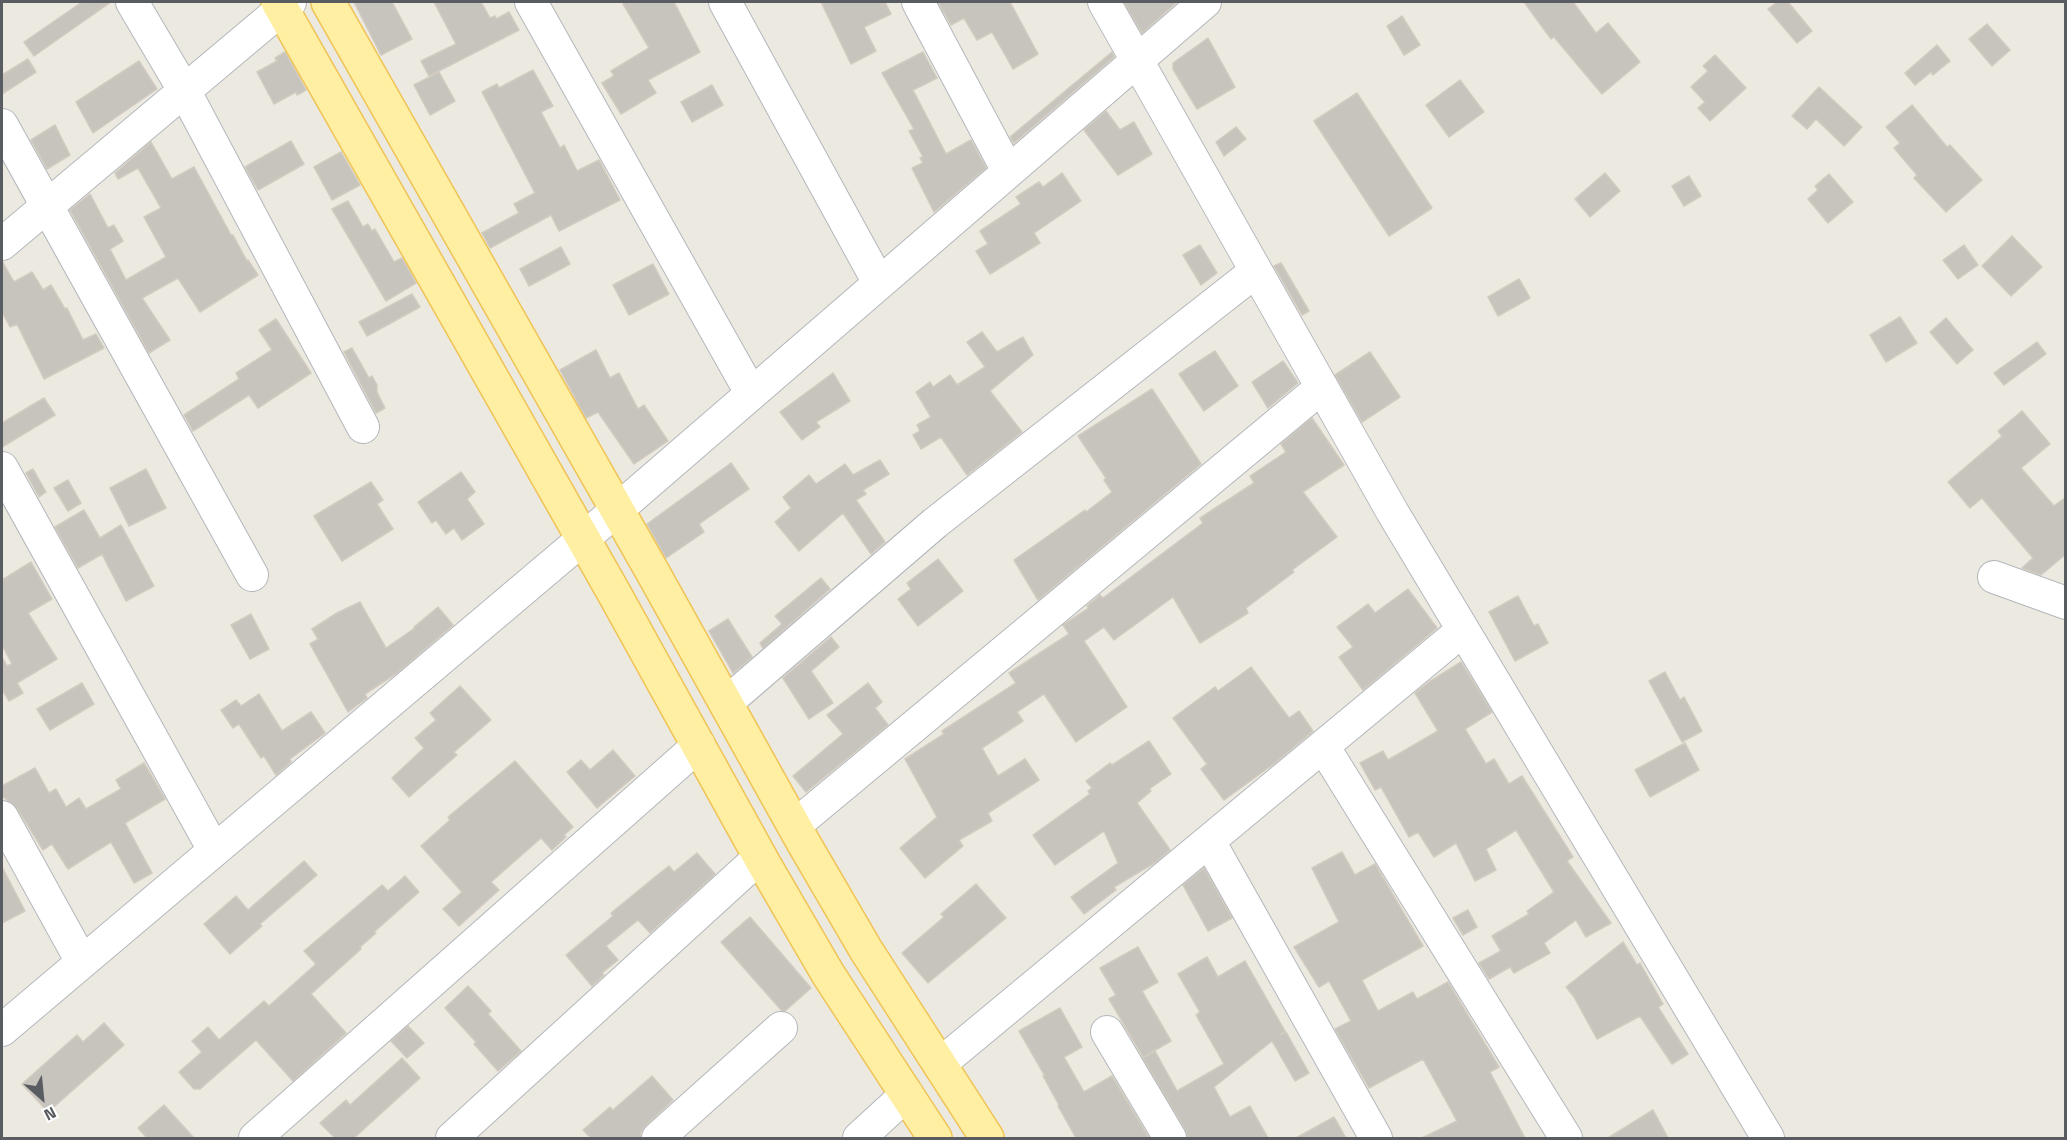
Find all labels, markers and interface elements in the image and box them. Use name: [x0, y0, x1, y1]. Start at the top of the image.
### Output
north arrow: [12, 1068, 72, 1128]
text: N: [40, 1101, 61, 1127]

